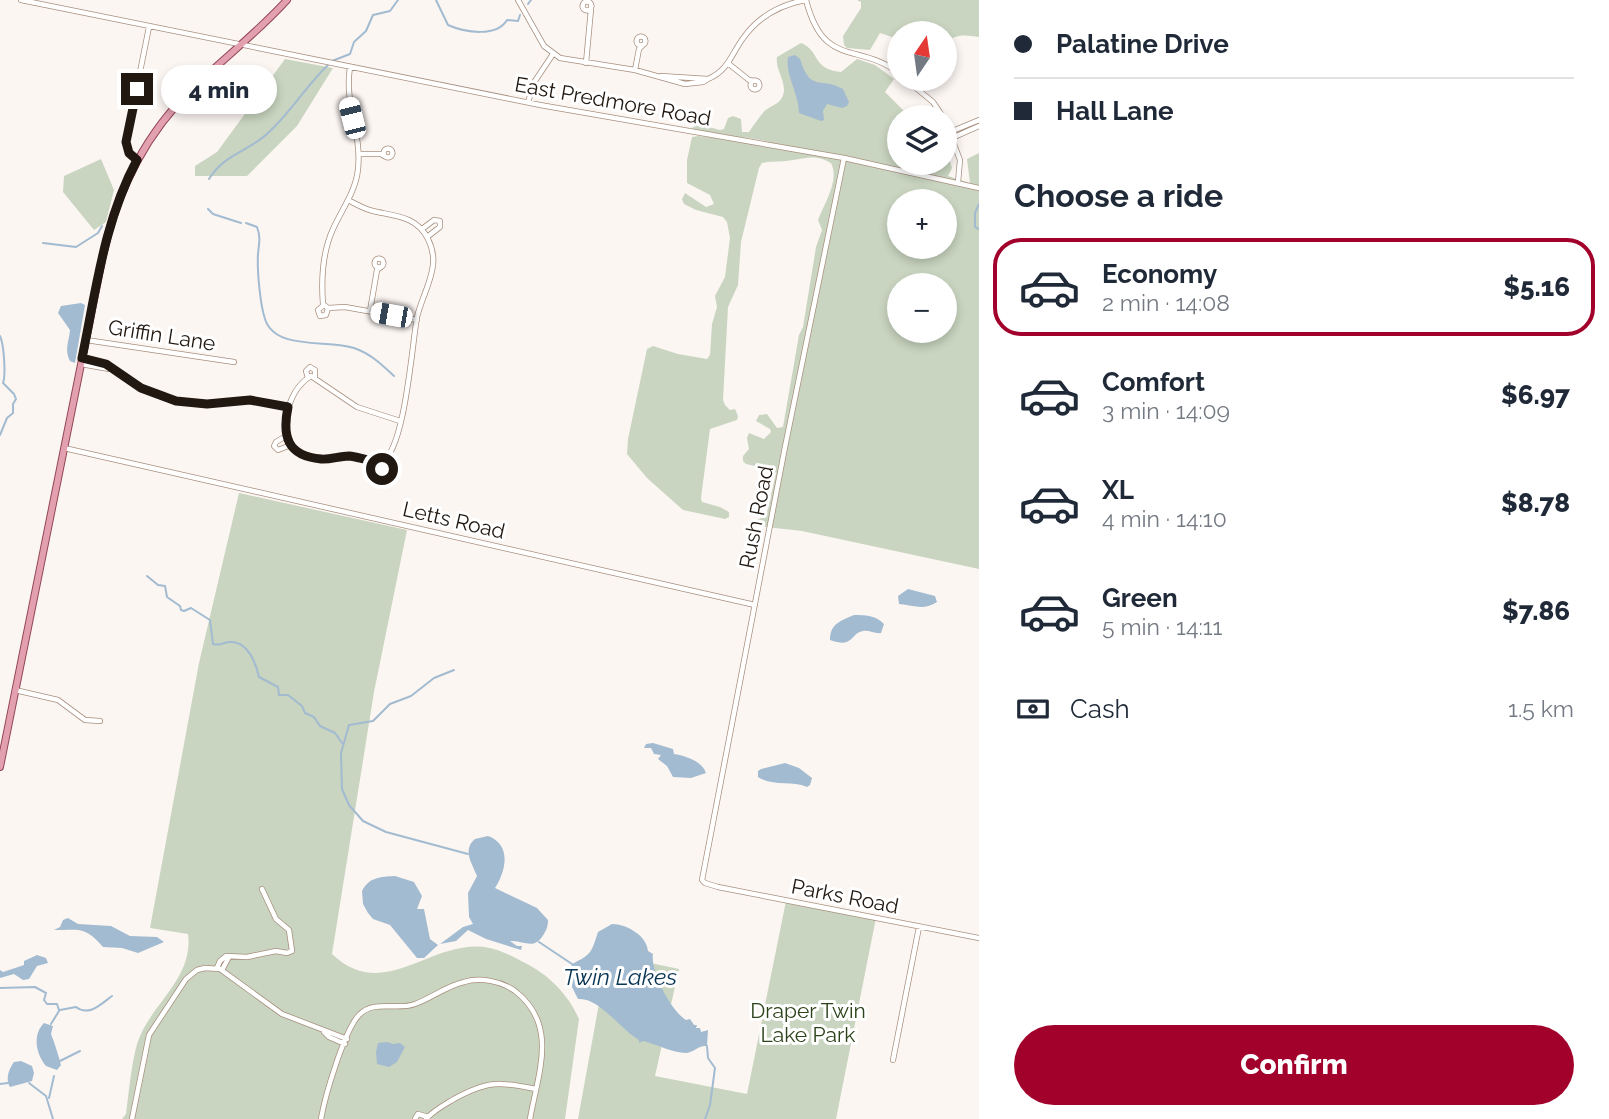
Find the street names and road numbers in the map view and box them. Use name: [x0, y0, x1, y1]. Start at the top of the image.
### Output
street label: East Predmore Road: [513, 71, 713, 131]
street label: Griffin Lane: [107, 314, 217, 356]
street label: Rush Road: [734, 464, 778, 570]
street label: Letts Road: [400, 496, 508, 544]
street label: Parks Road: [789, 873, 901, 919]

